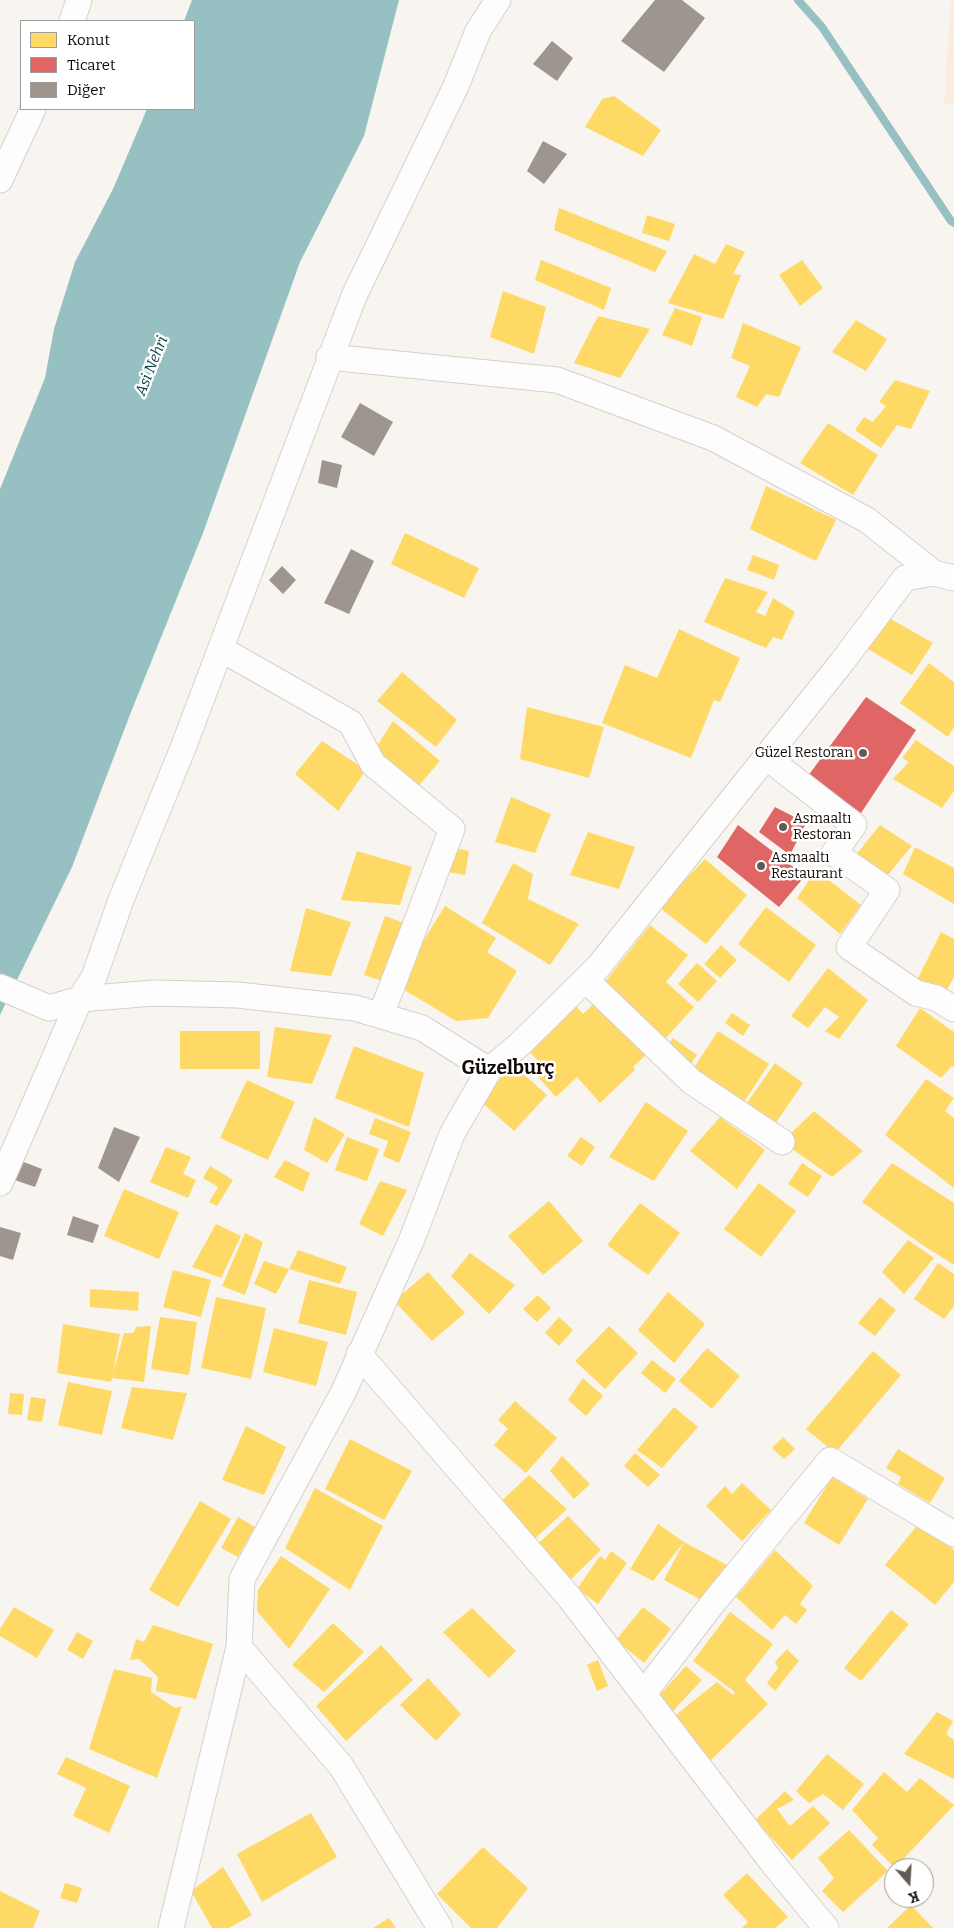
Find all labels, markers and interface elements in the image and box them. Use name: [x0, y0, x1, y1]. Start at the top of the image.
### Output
legend: [20, 20, 195, 110]
text: Konut: [67, 31, 110, 49]
text: Ticaret: [67, 56, 115, 74]
text: Diğer: [67, 81, 105, 99]
water label: Asi Nehri: [132, 334, 172, 398]
place label: Güzel Restoran: [755, 745, 853, 761]
marker: Güzel Restoran: [857, 747, 869, 759]
place label: Asmaaltı Restoran: [793, 811, 851, 844]
marker: Asmaaltı Restoran: [777, 821, 789, 833]
place label: Asmaaltı Restaurant: [771, 850, 843, 882]
marker: Asmaaltı Restaurant: [755, 860, 767, 872]
district label: Güzelburç: [462, 1058, 554, 1080]
north arrow: [884, 1858, 934, 1908]
text: K: [906, 1887, 921, 1906]

